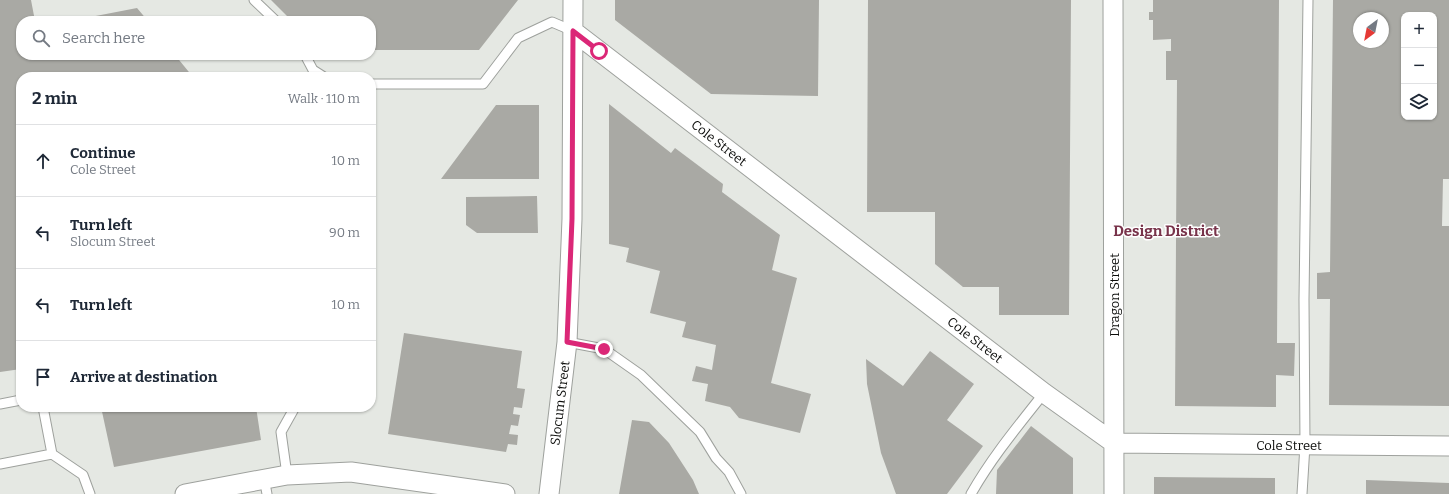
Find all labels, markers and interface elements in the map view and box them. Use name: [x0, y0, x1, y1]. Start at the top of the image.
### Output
north arrow: [1353, 12, 1389, 48]
map controls: [1401, 12, 1437, 120]
button: +: [1401, 12, 1437, 48]
search box: [16, 16, 376, 60]
icon: search: [30, 27, 52, 49]
text: Search here: [62, 29, 145, 47]
route start: [590, 42, 608, 60]
button: −: [1401, 48, 1437, 84]
button: layers: [1401, 84, 1437, 120]
text: 2 min: [32, 88, 77, 109]
text: Walk · 110 m: [288, 91, 360, 106]
street label: Cole Street: [689, 117, 750, 169]
text: Continue: [70, 144, 136, 162]
icon: ahead: [32, 150, 54, 172]
text: 10 m: [331, 153, 360, 168]
text: Cole Street: [70, 162, 136, 177]
text: Turn left: [70, 216, 132, 234]
icon: left: [32, 222, 54, 244]
district label: Design District: [1113, 222, 1219, 240]
text: 90 m: [329, 225, 360, 240]
text: Slocum Street: [70, 234, 155, 249]
street label: Dragon Street: [1107, 253, 1122, 337]
icon: left: [32, 294, 54, 316]
text: Turn left: [70, 296, 132, 314]
text: 10 m: [331, 297, 360, 312]
street label: Cole Street: [945, 314, 1006, 366]
route end: [595, 340, 613, 358]
street label: Slocum Street: [547, 360, 573, 446]
icon: arrive: [32, 366, 54, 388]
text: Arrive at destination: [70, 368, 217, 386]
street label: Cole Street: [1256, 438, 1322, 453]

